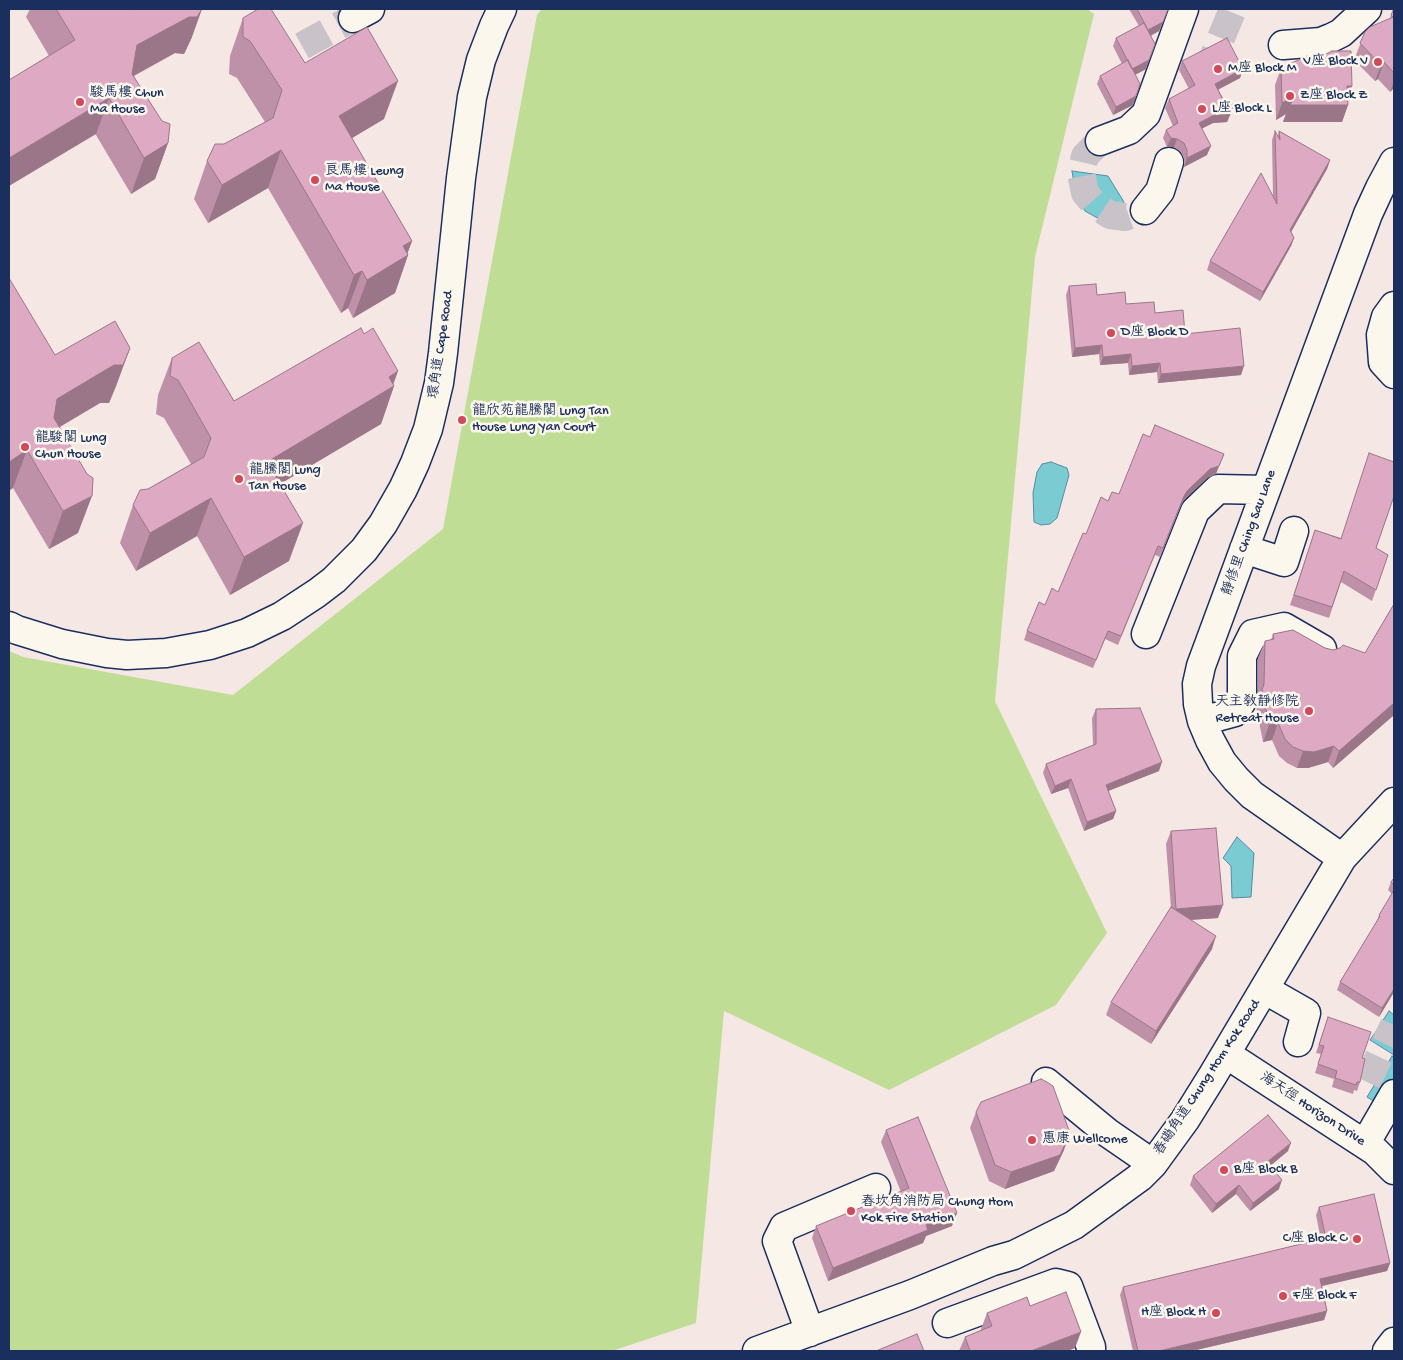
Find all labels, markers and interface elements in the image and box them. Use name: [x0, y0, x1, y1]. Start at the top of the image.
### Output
place label: V座 Block V: [1303, 54, 1368, 70]
marker: V座 Block V: [1372, 56, 1384, 68]
place label: M座 Block M: [1228, 61, 1297, 77]
marker: M座 Block M: [1212, 63, 1224, 75]
place label: 駿馬樓 Chun Ma House: [90, 86, 164, 118]
place label: Z座 Block Z: [1300, 88, 1367, 104]
marker: Z座 Block Z: [1284, 90, 1296, 102]
marker: 駿馬樓 Chun Ma House: [74, 96, 86, 108]
place label: L座 Block L: [1212, 101, 1271, 117]
marker: L座 Block L: [1196, 103, 1208, 115]
place label: 良馬樓 Leung Ma House: [325, 164, 404, 196]
marker: 良馬樓 Leung Ma House: [309, 174, 321, 186]
street label: 環角道 Cape Road: [426, 290, 458, 400]
place label: D座 Block D: [1121, 325, 1188, 341]
marker: D座 Block D: [1105, 327, 1117, 339]
place label: 龍欣苑龍騰閣 Lung Tan House Lung Yan Court: [472, 404, 609, 437]
marker: 龍欣苑龍騰閣 Lung Tan House Lung Yan Court: [456, 414, 468, 426]
place label: 龍駿閣 Lung Chun House: [35, 431, 107, 464]
marker: 龍駿閣 Lung Chun House: [19, 441, 31, 453]
place label: 龍騰閣 Lung Tan House: [249, 463, 321, 496]
street label: 靜修里 Ching Sau Lane: [1219, 468, 1281, 598]
marker: 龍騰閣 Lung Tan House: [233, 473, 245, 485]
place label: 天主教靜修院 Retreat House: [1215, 695, 1299, 728]
marker: 天主教靜修院 Retreat House: [1303, 705, 1315, 717]
street label: 舂磡角道 Chung Hom Kok Road: [1151, 997, 1265, 1159]
street label: 海天徑 Horizon Drive: [1256, 1070, 1368, 1150]
place label: 惠康 Wellcome: [1042, 1132, 1128, 1148]
marker: 惠康 Wellcome: [1026, 1134, 1038, 1146]
place label: B座 Block B: [1234, 1162, 1297, 1178]
marker: B座 Block B: [1218, 1164, 1230, 1176]
place label: 舂坎角消防局 Chung Hom Kok Fire Station: [861, 1195, 1013, 1228]
marker: 舂坎角消防局 Chung Hom Kok Fire Station: [845, 1205, 857, 1217]
place label: C座 Block C: [1283, 1231, 1347, 1247]
marker: C座 Block C: [1351, 1233, 1363, 1245]
place label: F座 Block F: [1293, 1288, 1356, 1304]
marker: F座 Block F: [1277, 1290, 1289, 1302]
place label: H座 Block H: [1141, 1305, 1206, 1321]
marker: H座 Block H: [1210, 1307, 1222, 1319]

